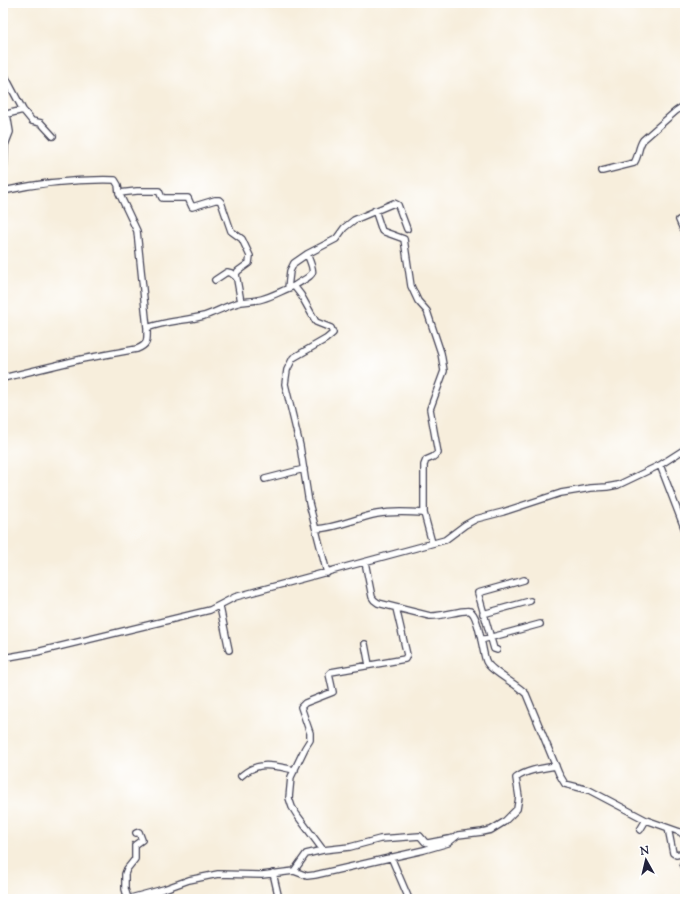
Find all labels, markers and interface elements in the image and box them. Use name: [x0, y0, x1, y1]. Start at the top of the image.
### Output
north arrow: [626, 840, 666, 880]
text: N: [638, 843, 650, 860]

